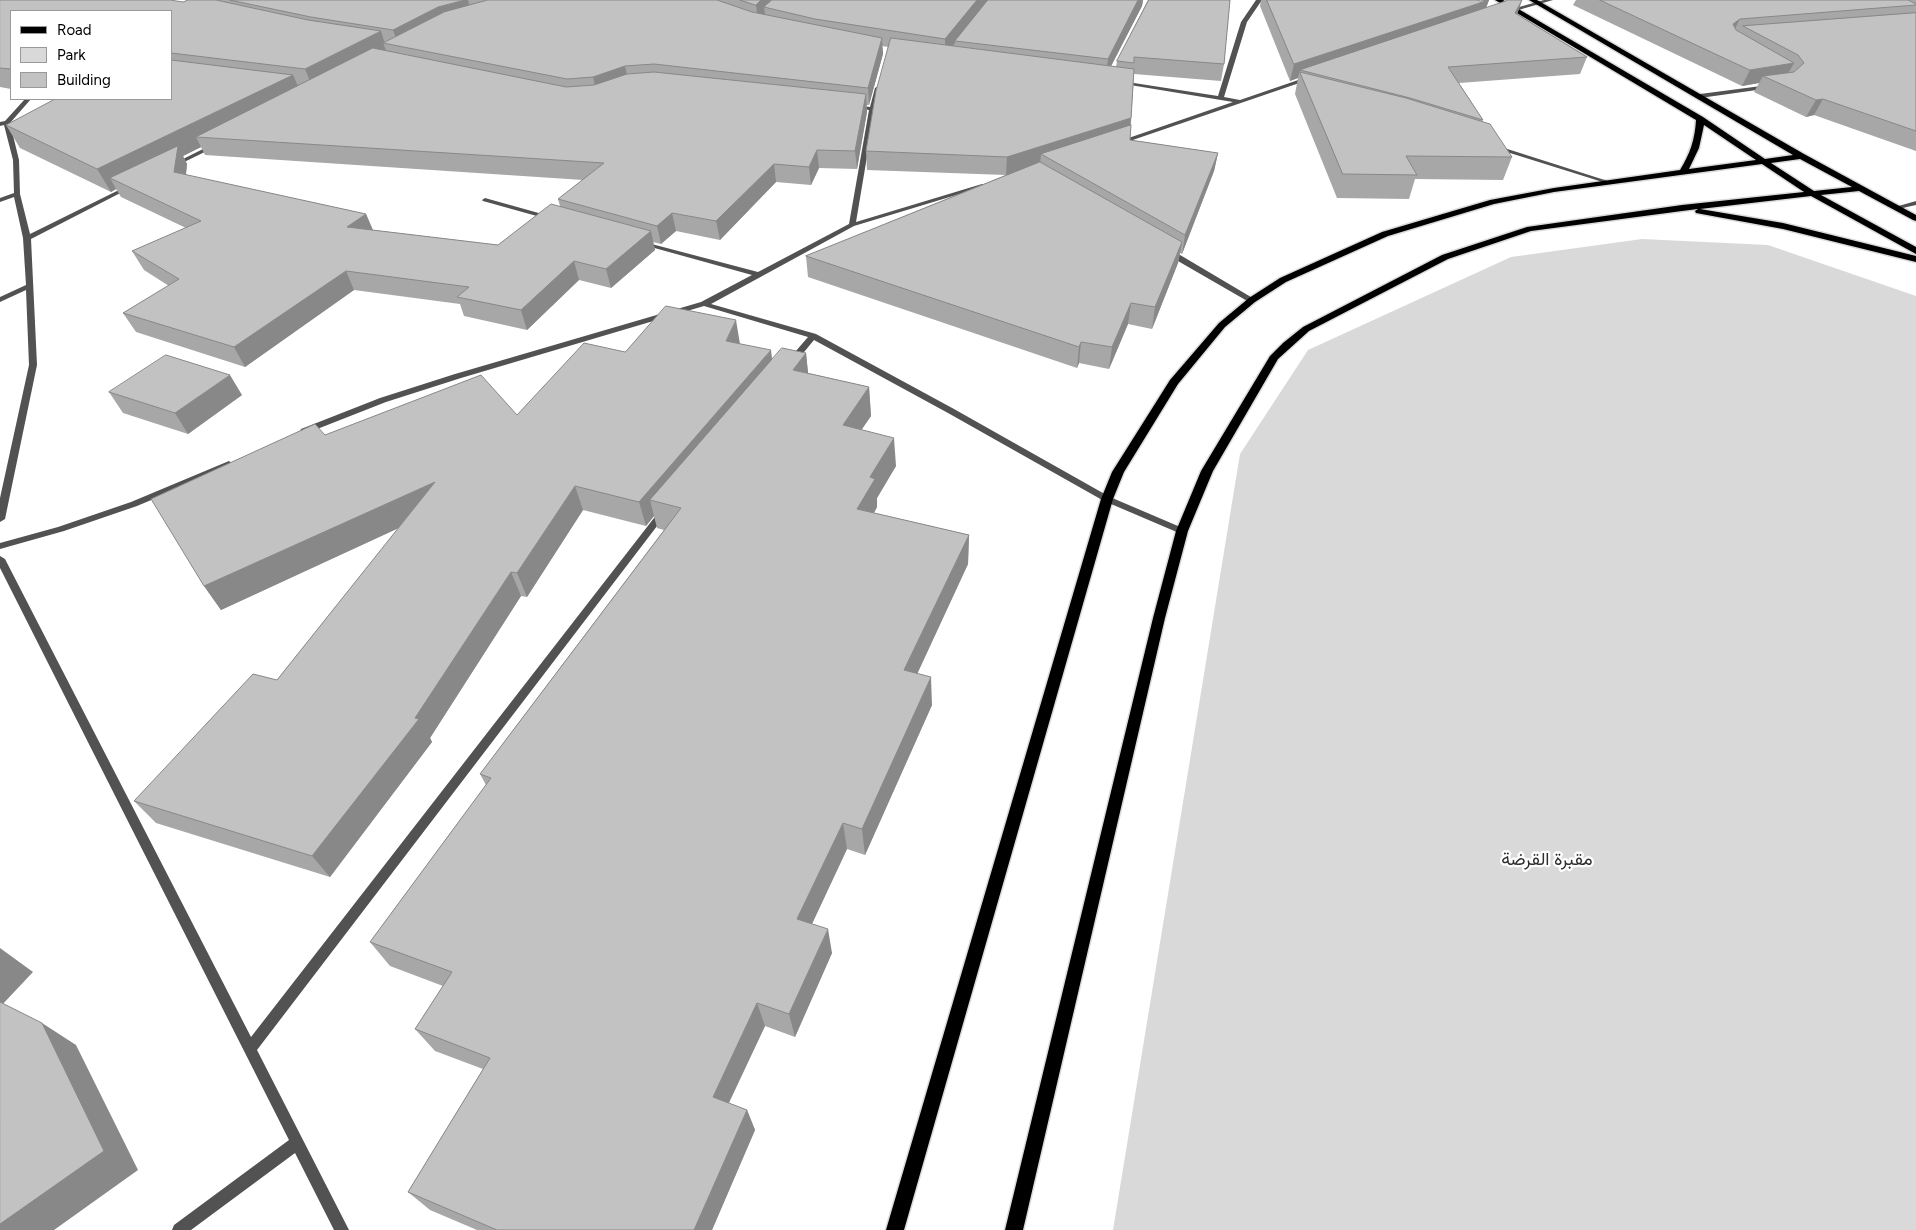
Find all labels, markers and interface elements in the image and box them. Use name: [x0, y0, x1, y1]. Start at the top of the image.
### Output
legend: [10, 10, 172, 100]
text: Road: [57, 21, 92, 39]
text: Park: [57, 46, 86, 64]
text: Building: [57, 71, 111, 89]
park label: مقبرة القرضة: [1501, 849, 1593, 871]

